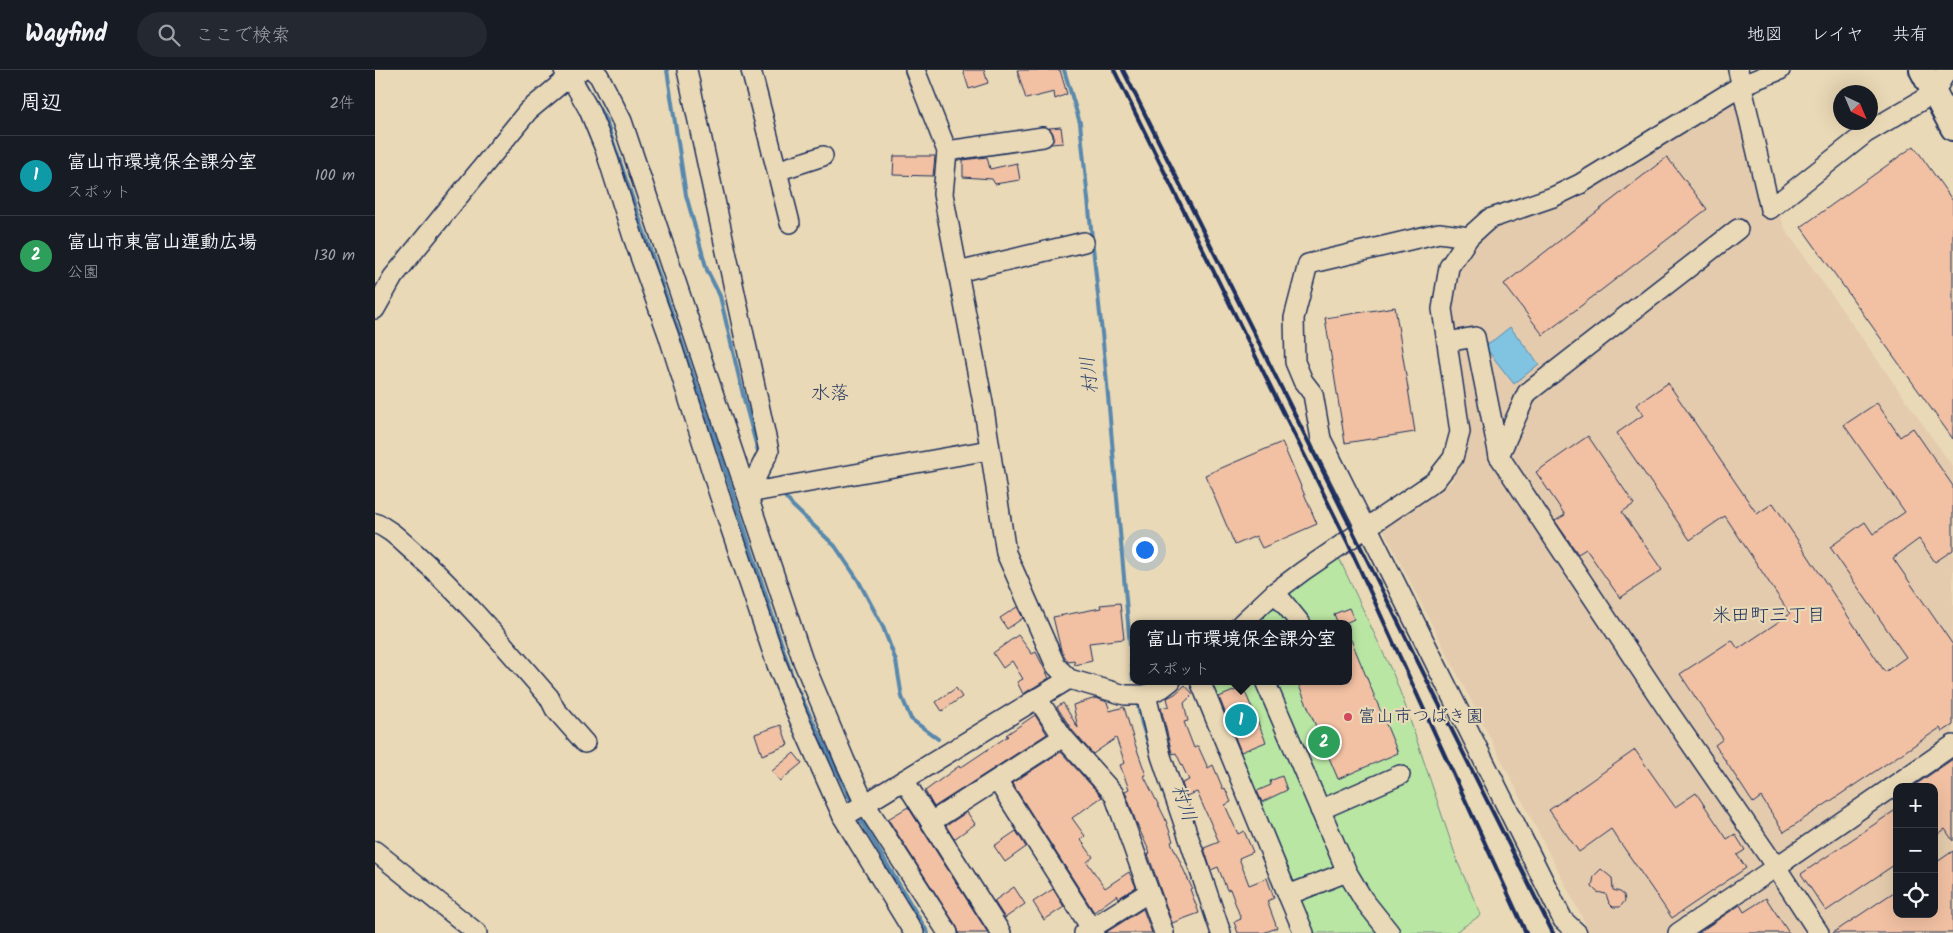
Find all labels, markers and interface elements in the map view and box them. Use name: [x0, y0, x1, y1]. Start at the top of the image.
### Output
search box: [137, 12, 487, 57]
text: Wayfind: [25, 15, 107, 54]
icon: search: [155, 21, 183, 49]
text: ここで検索: [195, 21, 290, 51]
text: 地図: [1747, 21, 1783, 50]
text: レイヤ: [1811, 21, 1864, 50]
text: 共有: [1892, 21, 1928, 50]
north arrow: [1833, 85, 1878, 130]
text: 周辺: [20, 87, 62, 120]
text: 2件: [330, 91, 355, 116]
text: 富山市環境保全課分室: [67, 148, 257, 178]
text: 1: [34, 163, 38, 188]
text: 100 m: [315, 163, 355, 188]
text: スポット: [67, 180, 131, 205]
text: 富山市東富山運動広場: [67, 228, 257, 258]
text: 2: [31, 243, 41, 268]
text: 130 m: [314, 243, 355, 268]
text: 公園: [67, 260, 99, 285]
water label: 村川: [1073, 355, 1107, 395]
district label: 水落: [811, 379, 849, 409]
your location: [1132, 537, 1158, 563]
district label: 米田町三丁目: [1712, 601, 1826, 631]
popup: [1130, 620, 1352, 685]
text: 富山市環境保全課分室: [1146, 625, 1336, 655]
text: スポット: [1146, 657, 1210, 682]
pin: 1: [1225, 701, 1257, 739]
place label: 富山市つばき園: [1358, 703, 1484, 732]
marker: 富山市つばき園: [1342, 711, 1354, 723]
pin: 2: [1308, 723, 1340, 761]
water label: 村川: [1163, 780, 1203, 826]
map controls: [1893, 783, 1938, 918]
button: +: [1893, 783, 1938, 828]
button: −: [1893, 828, 1938, 873]
button: locate: [1893, 873, 1938, 918]

